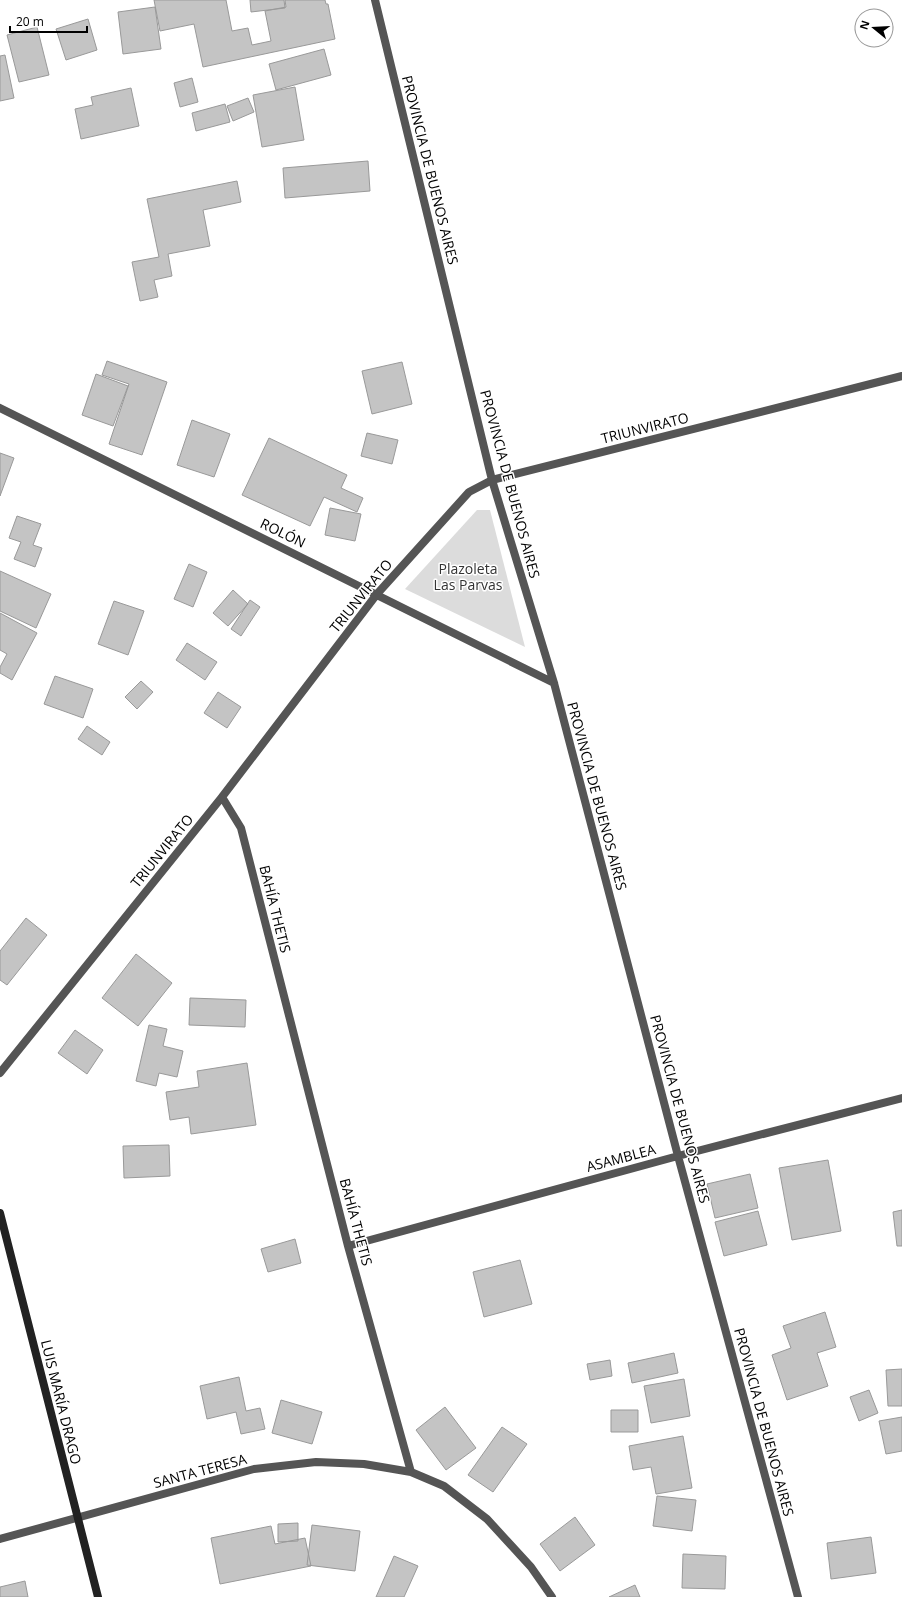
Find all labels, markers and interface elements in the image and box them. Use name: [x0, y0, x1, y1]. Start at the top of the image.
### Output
scale bar: [10, 8, 87, 34]
north arrow: [854, 8, 894, 48]
text: 20 m: [16, 13, 44, 30]
text: N: [855, 18, 873, 31]
street label: PROVINCIA DE BUENOS AIRES: [398, 73, 463, 266]
street label: PROVINCIA DE BUENOS AIRES: [476, 388, 545, 580]
street label: TRIUNVIRATO: [599, 407, 691, 448]
street label: ROLÓN: [257, 513, 309, 552]
street label: TRIUNVIRATO: [325, 555, 396, 636]
park label: Plazoleta Las Parvas: [434, 559, 503, 594]
street label: PROVINCIA DE BUENOS AIRES: [563, 700, 632, 892]
street label: TRIUNVIRATO: [126, 810, 197, 891]
street label: BAHÍA THETIS: [255, 863, 296, 955]
street label: PROVINCIA DE BUENOS AIRES: [646, 1013, 715, 1205]
street label: ASAMBLEA: [584, 1139, 658, 1176]
street label: BAHÍA THETIS: [336, 1176, 377, 1268]
street label: PROVINCIA DE BUENOS AIRES: [730, 1326, 799, 1518]
street label: LUIS MARÍA DRAGO: [37, 1338, 86, 1466]
street label: SANTA TERESA: [151, 1449, 249, 1492]

